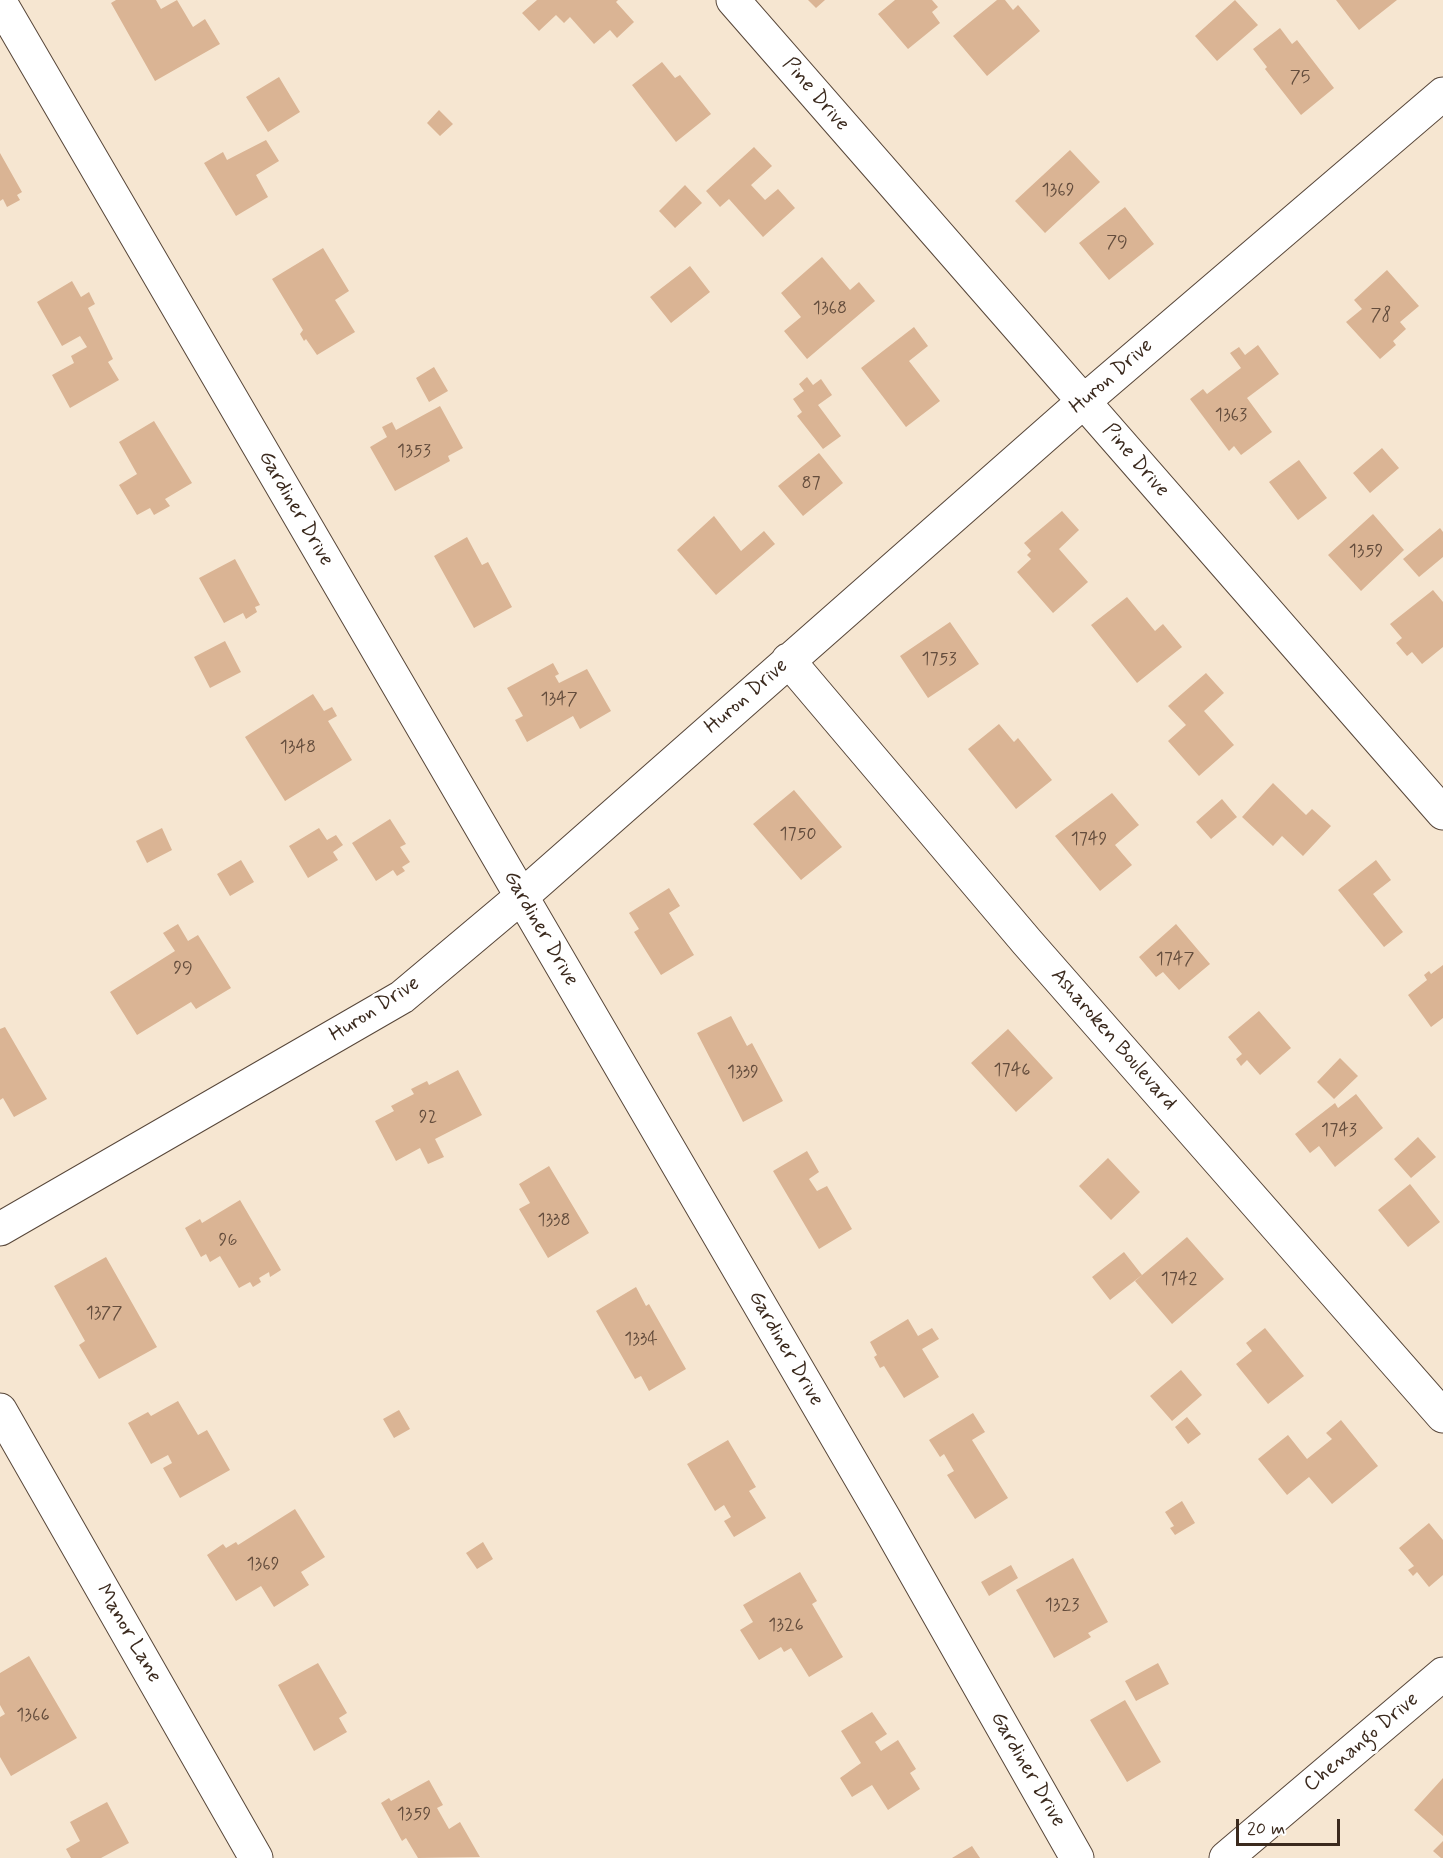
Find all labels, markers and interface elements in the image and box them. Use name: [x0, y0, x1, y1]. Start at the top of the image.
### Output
street label: Pine Drive: [776, 53, 854, 137]
house number: 75: [1290, 67, 1310, 89]
house number: 1369: [1042, 180, 1074, 202]
house number: 79: [1106, 232, 1128, 254]
house number: 1368: [813, 298, 847, 320]
house number: 78: [1371, 305, 1391, 327]
street label: Huron Drive: [1065, 334, 1159, 420]
house number: 1363: [1215, 405, 1247, 427]
street label: Pine Drive: [1096, 419, 1174, 503]
house number: 1353: [397, 441, 431, 463]
street label: Gardiner Drive: [252, 447, 338, 571]
house number: 87: [801, 473, 821, 495]
house number: 1359: [1349, 541, 1383, 563]
house number: 1753: [921, 649, 957, 671]
street label: Huron Drive: [700, 654, 794, 740]
house number: 1347: [540, 689, 578, 711]
house number: 1348: [280, 737, 316, 759]
house number: 1750: [779, 824, 817, 846]
house number: 1749: [1071, 829, 1107, 851]
street label: Gardiner Drive: [497, 867, 583, 991]
house number: 1747: [1156, 949, 1194, 971]
house number: 99: [173, 958, 193, 980]
street label: Asharoken Boulevard: [1044, 964, 1182, 1116]
street label: Huron Drive: [325, 972, 425, 1048]
house number: 1746: [994, 1060, 1030, 1082]
house number: 1339: [727, 1062, 759, 1084]
house number: 92: [419, 1107, 437, 1129]
house number: 1743: [1321, 1120, 1357, 1142]
house number: 1338: [537, 1210, 571, 1232]
house number: 96: [219, 1230, 237, 1252]
house number: 1742: [1161, 1269, 1197, 1291]
street label: Gardiner Drive: [742, 1287, 828, 1411]
house number: 1377: [86, 1303, 122, 1325]
house number: 1334: [624, 1329, 658, 1351]
house number: 1369: [247, 1554, 279, 1576]
street label: Manor Lane: [90, 1580, 166, 1688]
house number: 1323: [1045, 1595, 1079, 1617]
house number: 1326: [768, 1615, 804, 1637]
street label: Chenango Drive: [1299, 1688, 1425, 1798]
house number: 1366: [16, 1705, 50, 1727]
street label: Gardiner Drive: [984, 1708, 1070, 1832]
house number: 1359: [397, 1804, 431, 1826]
scale bar: [1239, 1807, 1342, 1845]
text: 20 m: [1247, 1817, 1285, 1841]

